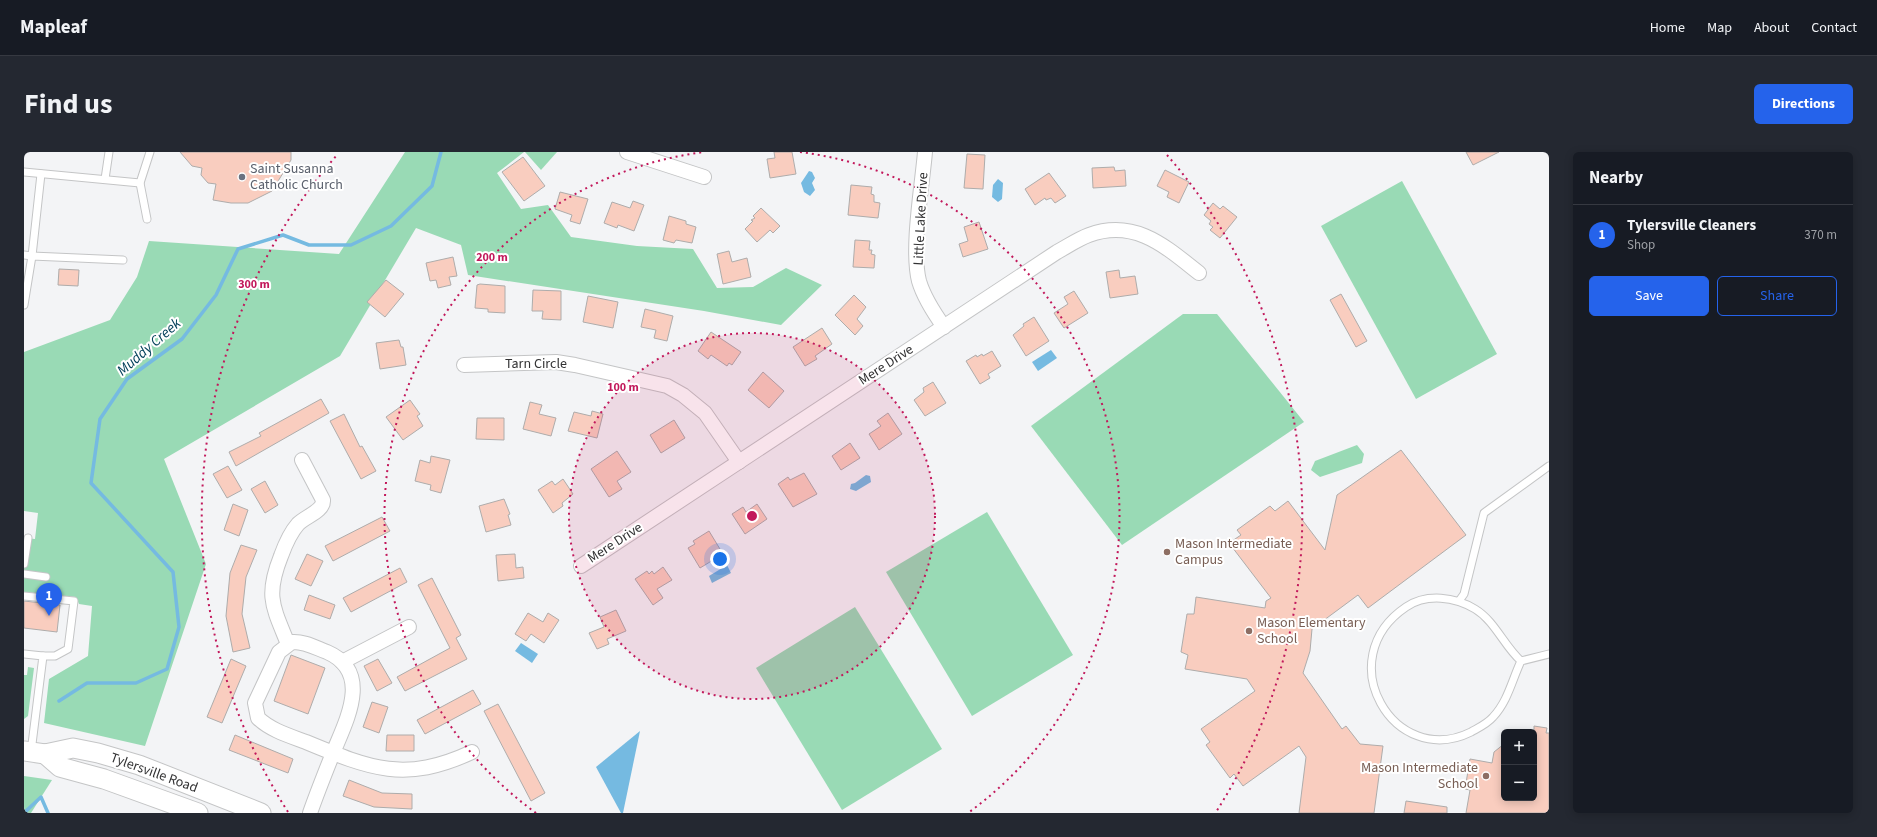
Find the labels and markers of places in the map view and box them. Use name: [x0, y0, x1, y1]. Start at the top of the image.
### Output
place label: Saint Susanna Catholic Church: [250, 159, 343, 195]
marker: Saint Susanna Catholic Church: [237, 172, 247, 182]
centre of rings: [745, 509, 759, 523]
place label: Mason Intermediate Campus: [1175, 534, 1292, 570]
marker: Mason Intermediate Campus: [1162, 547, 1172, 557]
pin: 1: [36, 583, 62, 616]
place label: Mason Elementary School: [1257, 613, 1366, 649]
marker: Mason Elementary School: [1244, 626, 1254, 636]
place label: Mason Intermediate School: [1361, 758, 1478, 794]
marker: Mason Intermediate School: [1481, 771, 1491, 781]

